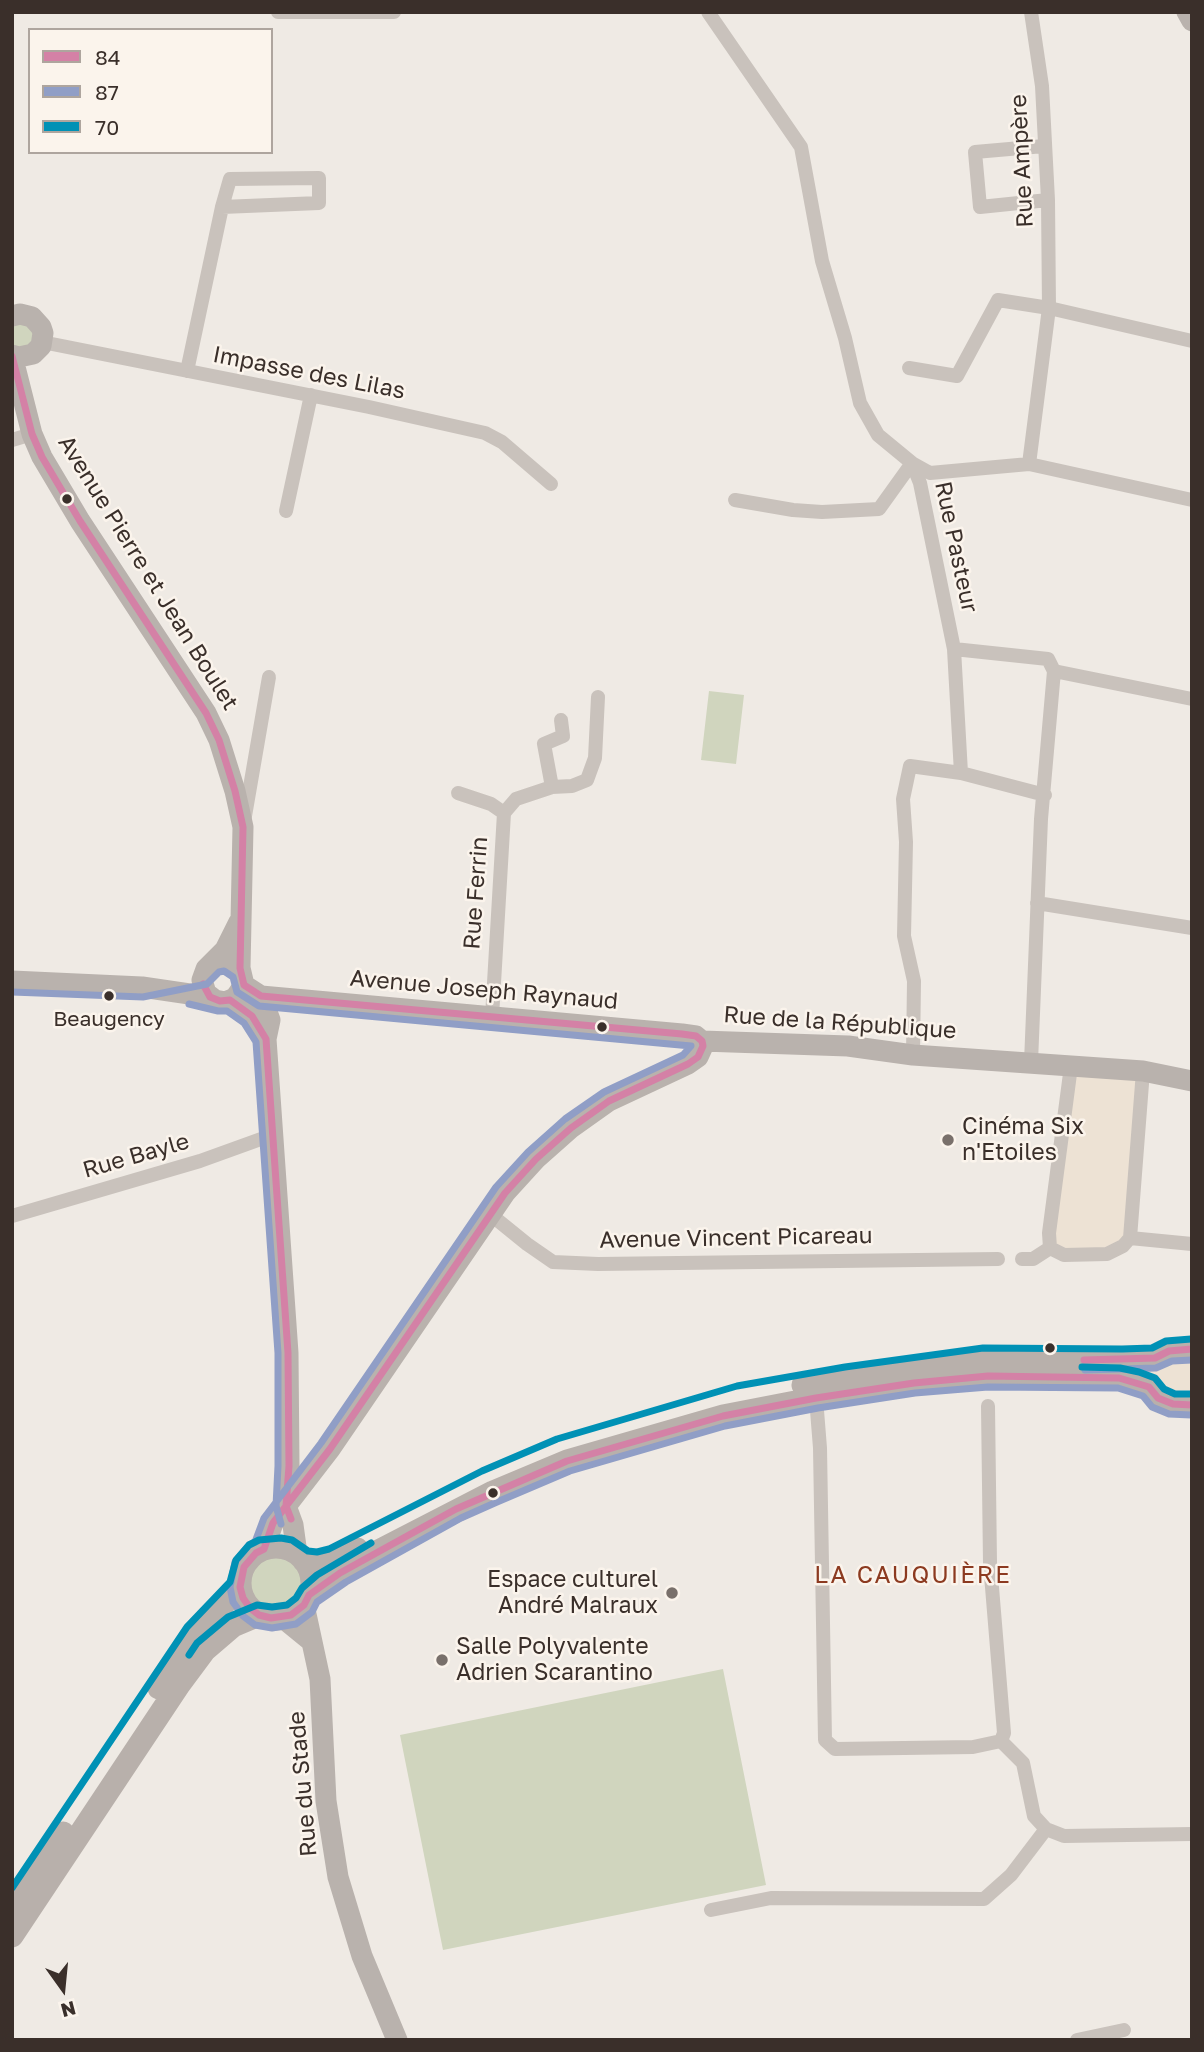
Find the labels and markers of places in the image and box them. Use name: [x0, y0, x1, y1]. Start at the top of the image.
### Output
unlabelled marker: [60, 492, 74, 506]
marker: Beaugency: [102, 989, 116, 1003]
place label: Beaugency: [53, 1006, 165, 1032]
unlabelled marker: [595, 1020, 609, 1034]
place label: Cinéma Six n'Etoiles: [962, 1113, 1084, 1167]
marker: Cinéma Six n'Etoiles: [940, 1132, 956, 1148]
unlabelled marker: [1043, 1341, 1057, 1355]
unlabelled marker: [486, 1486, 500, 1500]
place label: Espace culturel André Malraux: [487, 1566, 658, 1620]
marker: Espace culturel André Malraux: [664, 1585, 680, 1601]
place label: Salle Polyvalente Adrien Scarantino: [456, 1633, 653, 1687]
marker: Salle Polyvalente Adrien Scarantino: [434, 1652, 450, 1668]

